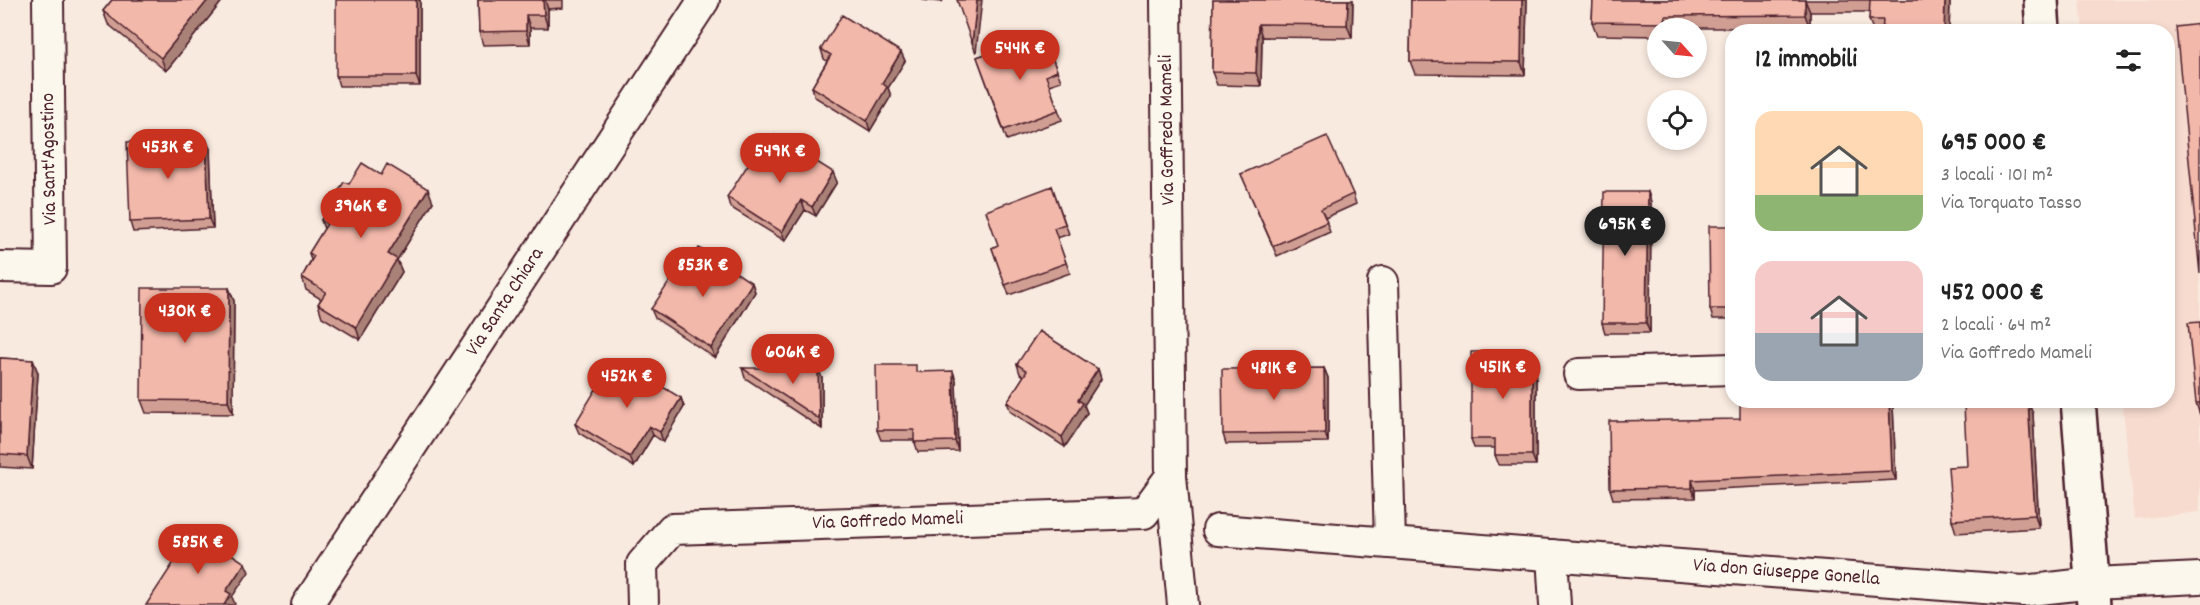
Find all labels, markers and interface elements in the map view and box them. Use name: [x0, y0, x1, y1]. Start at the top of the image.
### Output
north arrow: [1647, 18, 1707, 78]
map controls: [1647, 18, 1707, 150]
pin: 544K €: [971, 30, 1069, 81]
text: 544K €: [995, 35, 1045, 63]
text: 12 immobili: [1755, 42, 1857, 79]
icon: filters: [2112, 44, 2145, 77]
street label: Via Goffredo Mameli: [1153, 54, 1183, 206]
button: locate: [1647, 90, 1707, 150]
street label: Via Sant'Agostino: [35, 93, 65, 225]
text: 695 000 €: [1941, 125, 2047, 162]
pin: 453K €: [119, 129, 217, 180]
pin: 549K €: [731, 133, 829, 184]
text: 453K €: [142, 134, 194, 162]
icon: home: [1803, 135, 1875, 207]
text: 549K €: [754, 138, 806, 166]
text: 3 locali · 101 m²: [1941, 162, 2053, 190]
pin: 396K €: [312, 188, 410, 239]
text: Via Torquato Tasso: [1941, 190, 2082, 218]
text: 396K €: [335, 193, 387, 221]
pin: 695K €: [1576, 206, 1674, 257]
text: 695K €: [1598, 211, 1652, 239]
street label: Via Santa Chiara: [460, 242, 552, 362]
pin: 853K €: [654, 247, 752, 298]
text: 853K €: [677, 252, 729, 280]
text: 452 000 €: [1941, 275, 2044, 312]
icon: home: [1803, 285, 1875, 357]
pin: 430K €: [136, 293, 234, 344]
text: 430K €: [158, 298, 212, 326]
text: 2 locali · 64 m²: [1941, 312, 2051, 340]
pin: 606K €: [744, 334, 842, 385]
text: 606K €: [765, 339, 821, 367]
text: Via Goffredo Mameli: [1941, 340, 2092, 368]
pin: 451K €: [1454, 349, 1552, 400]
pin: 481K €: [1225, 350, 1323, 401]
text: 451K €: [1480, 354, 1526, 382]
text: 481K €: [1251, 355, 1297, 383]
pin: 452K €: [578, 358, 676, 409]
text: 452K €: [601, 363, 653, 391]
street label: Via Goffredo Mameli: [812, 505, 964, 538]
pin: 585K €: [149, 524, 247, 575]
text: 585K €: [172, 529, 224, 557]
street label: Via don Giuseppe Gonella: [1692, 552, 1881, 594]

